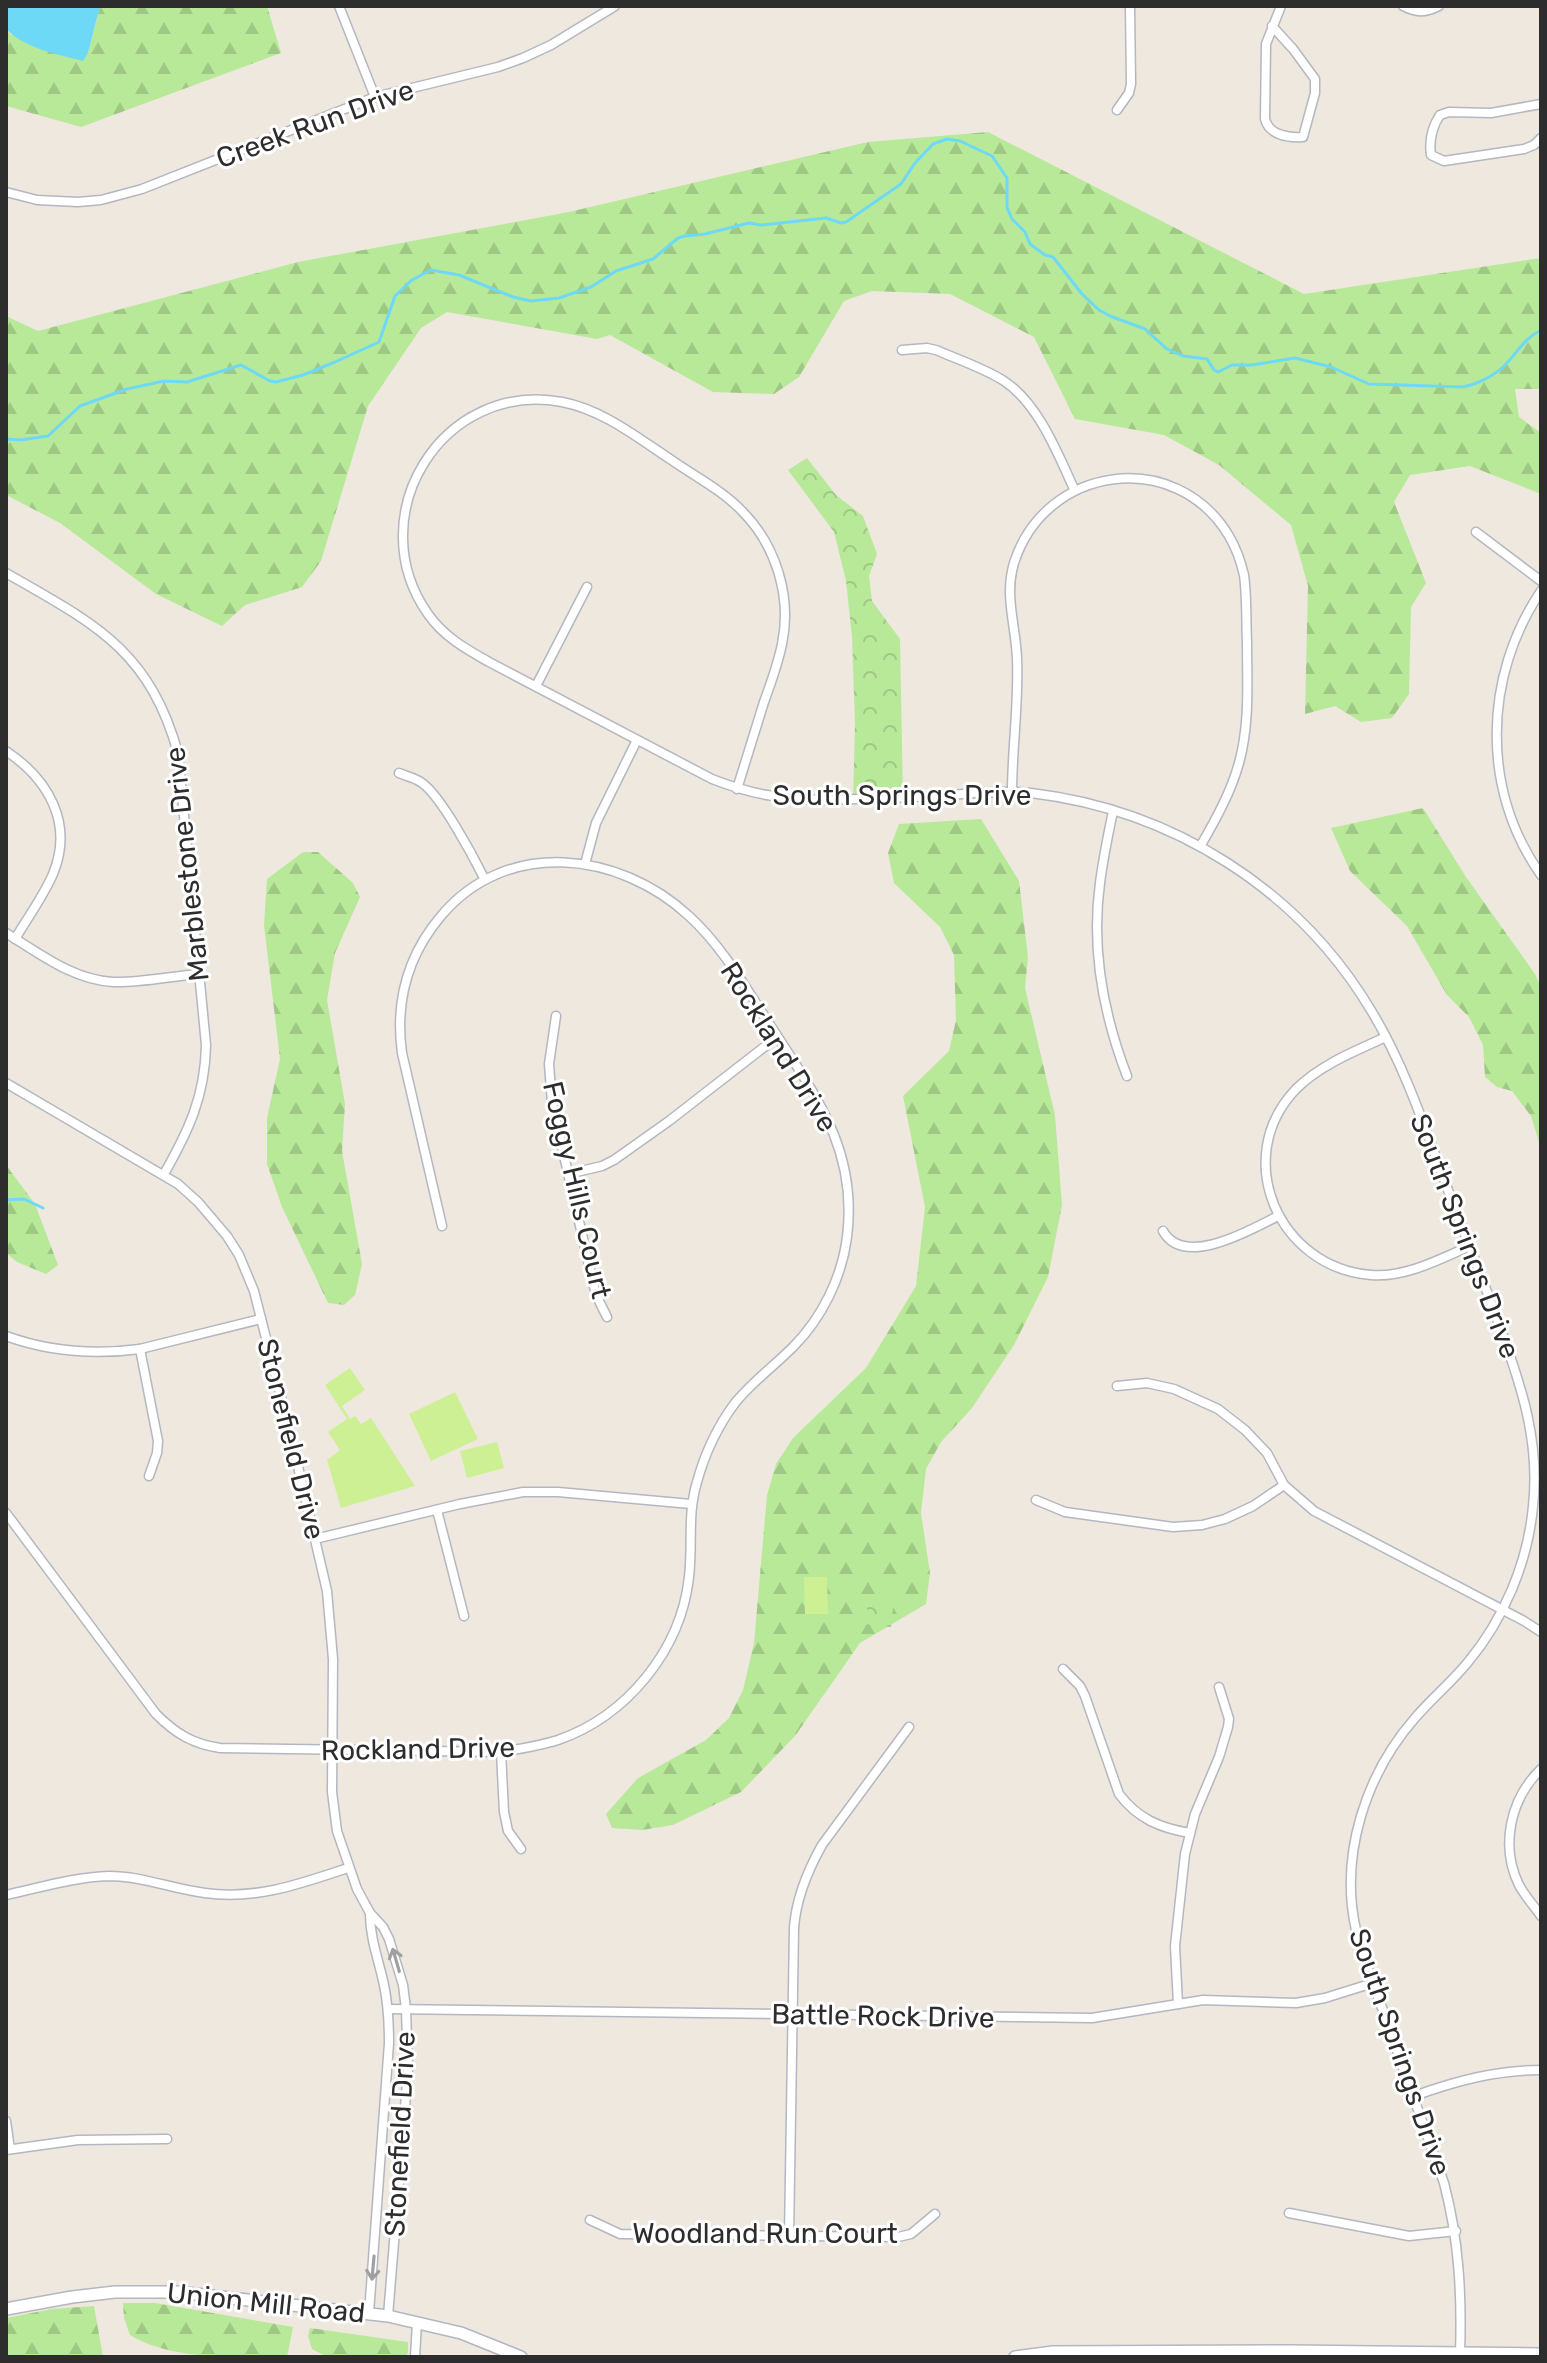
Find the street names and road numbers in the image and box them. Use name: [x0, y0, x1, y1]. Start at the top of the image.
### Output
street label: Creek Run Drive: [212, 73, 418, 175]
street label: Marblestone Drive: [158, 745, 216, 983]
street label: South Springs Drive: [773, 779, 1031, 812]
street label: Rockland Drive: [714, 956, 844, 1138]
street label: Foggy Hills Court: [536, 1078, 618, 1302]
street label: South Springs Drive: [1403, 1109, 1527, 1363]
street label: Stonefield Drive: [250, 1335, 332, 1543]
street label: Rockland Drive: [321, 1731, 515, 1767]
street label: South Springs Drive: [1342, 1924, 1458, 2180]
street label: Battle Rock Drive: [771, 1998, 995, 2034]
street label: Stonefield Drive: [378, 2030, 422, 2238]
street label: Woodland Run Court: [632, 2217, 898, 2250]
street label: Union Mill Road: [165, 2276, 367, 2330]

